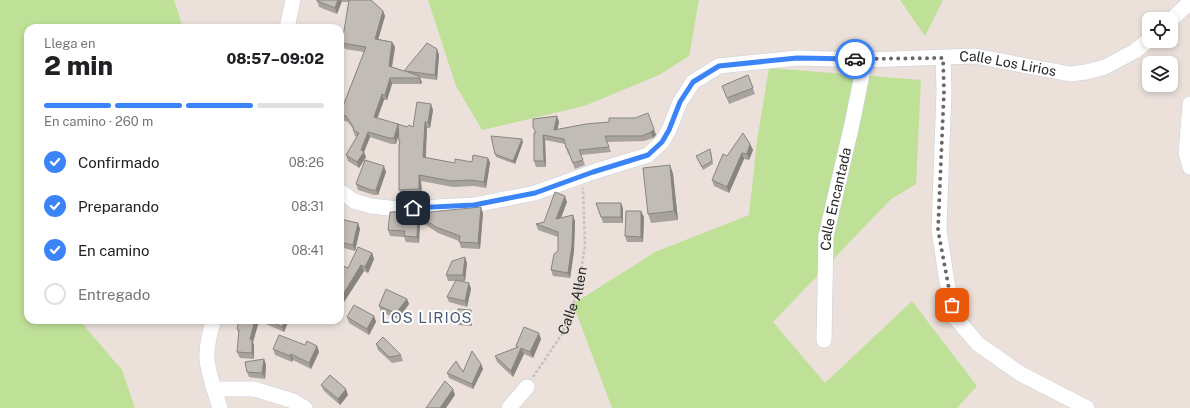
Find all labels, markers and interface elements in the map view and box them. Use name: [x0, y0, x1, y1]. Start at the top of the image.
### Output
map controls: [1142, 12, 1178, 92]
button: locate: [1142, 12, 1178, 48]
text: Llega en: [44, 36, 95, 51]
courier: [835, 39, 875, 79]
icon: car: [844, 48, 866, 70]
street label: Calle Los Lirios: [959, 48, 1058, 79]
text: 2 min: [44, 50, 113, 81]
text: 08:57–09:02: [226, 50, 324, 67]
button: layers: [1142, 56, 1178, 92]
text: En camino · 260 m: [44, 114, 153, 129]
street label: Calle Encantada: [818, 146, 854, 251]
icon: check: [44, 151, 66, 173]
text: Confirmado: [78, 154, 159, 171]
text: 08:26: [289, 155, 324, 170]
pin: [396, 191, 430, 225]
icon: check: [44, 195, 66, 217]
icon: home: [402, 197, 424, 219]
text: Preparando: [78, 198, 159, 215]
text: 08:31: [291, 199, 324, 214]
icon: check: [44, 239, 66, 261]
text: En camino: [78, 242, 150, 259]
text: 08:41: [291, 243, 324, 258]
street label: Calle Allen: [554, 266, 590, 337]
text: Entregado: [78, 286, 150, 303]
pin: [935, 288, 969, 322]
icon: bag: [941, 294, 963, 316]
district label: LOS LIRIOS: [381, 309, 473, 326]

